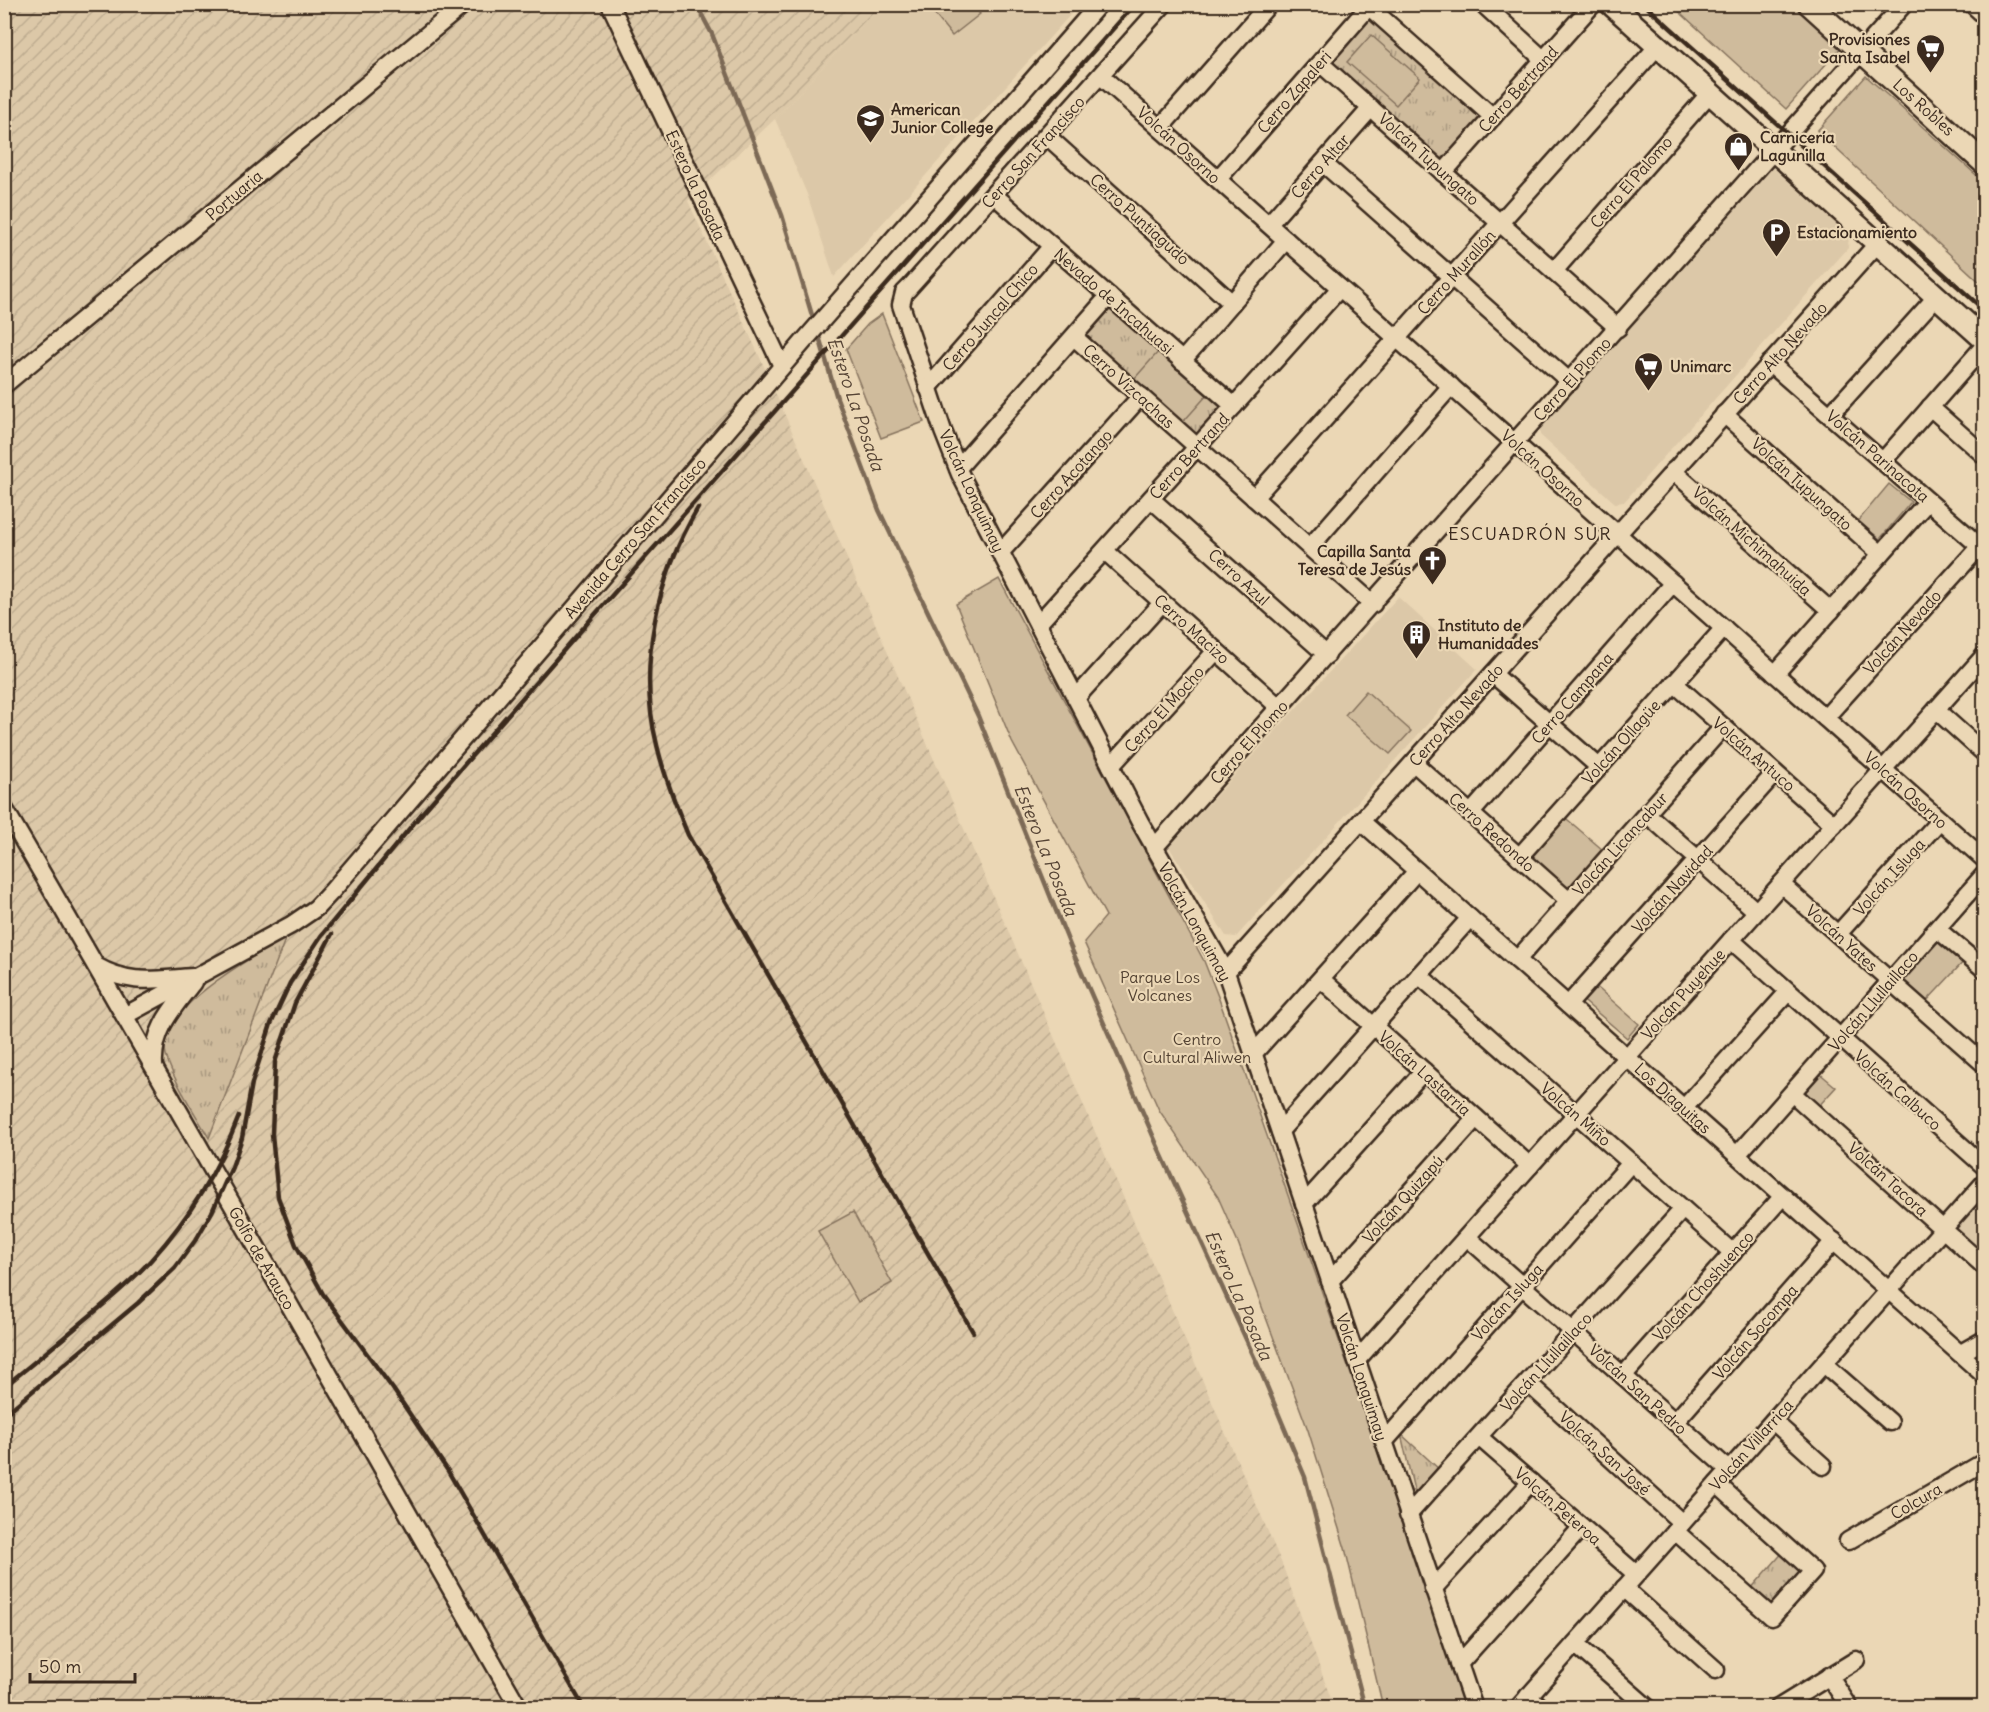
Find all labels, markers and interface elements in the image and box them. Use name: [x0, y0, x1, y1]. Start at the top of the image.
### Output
place label: Provisiones Santa Isabel: [1820, 29, 1910, 67]
supermarket icon: Provisiones Santa Isabel: [1915, 32, 1947, 74]
street label: Cerro Bertrand: [1474, 42, 1562, 136]
street label: Cerro Zapaleri: [1253, 47, 1335, 137]
street label: Los Robles: [1889, 74, 1959, 140]
street label: Cerro San Francisco: [977, 92, 1089, 212]
place label: American Junior College: [891, 99, 994, 138]
school or university icon: American Junior College: [854, 102, 886, 144]
street label: Volcán Osorno: [1133, 102, 1225, 188]
street label: Volcán Tupungato: [1374, 108, 1484, 210]
street label: Estero la Posada: [662, 127, 730, 243]
place label: Carnicería Lagunilla: [1760, 127, 1835, 166]
street label: Cerro Altar: [1286, 129, 1354, 203]
shop icon: Carnicería Lagunilla: [1723, 130, 1755, 172]
street label: Cerro El Palomo: [1586, 132, 1676, 232]
street label: Portuaria: [202, 166, 266, 224]
street label: Cerro Puntiagudo: [1086, 169, 1194, 269]
parking icon: Estacionamiento: [1760, 216, 1792, 258]
place label: Estacionamiento: [1797, 222, 1917, 242]
street label: Cerro Murallón: [1413, 225, 1499, 319]
street label: Nevado de Incahuasi: [1050, 244, 1178, 358]
street label: Cerro Juncal Chico: [938, 259, 1042, 375]
street label: Cerro Alto Nevado: [1729, 298, 1831, 408]
street label: Cerro El Plomo: [1529, 333, 1615, 425]
water label: Estero La Posada: [822, 334, 890, 476]
street label: Cerro Vizcachas: [1079, 340, 1179, 432]
supermarket icon: Unimarc: [1633, 350, 1665, 392]
place label: Unimarc: [1670, 356, 1731, 376]
street label: Volcán Parinacota: [1822, 406, 1934, 506]
street label: Cerro Bertrand: [1145, 409, 1233, 503]
street label: Cerro Acotango: [1026, 425, 1116, 523]
street label: Volcán Osorno: [1497, 425, 1589, 511]
street label: Volcán Lonquimay: [935, 427, 1009, 555]
street label: Volcán Tupungato: [1747, 433, 1857, 535]
street label: Avenida Cerro San Francisco: [560, 454, 710, 622]
street label: Volcán Michimahuida: [1688, 482, 1816, 600]
district label: ESCUADRÓN SUR: [1448, 522, 1612, 545]
place label: Capilla Santa Teresa de Jesús: [1298, 541, 1411, 579]
street label: Cerro Azul: [1204, 544, 1274, 610]
church icon: Capilla Santa Teresa de Jesús: [1416, 544, 1448, 586]
street label: Volcán Nevado: [1859, 586, 1945, 678]
street label: Cerro Macizo: [1150, 590, 1234, 668]
place label: Instituto de Humanidades: [1438, 615, 1539, 653]
building icon: Instituto de Humanidades: [1401, 618, 1433, 660]
street label: Cerro Campana: [1527, 648, 1617, 748]
street label: Cerro Alto Nevado: [1405, 660, 1507, 770]
street label: Cerro El Mocho: [1120, 662, 1208, 756]
street label: Volcán Ollagüe: [1578, 695, 1664, 789]
street label: Cerro El Plomo: [1206, 696, 1292, 788]
street label: Volcán Antuco: [1708, 713, 1800, 795]
street label: Volcán Osorno: [1860, 747, 1952, 833]
water label: Estero La Posada: [1009, 781, 1084, 921]
street label: Cerro Redondo: [1445, 788, 1539, 876]
street label: Volcán Licancabur: [1568, 788, 1672, 900]
street label: Volcán Isluga: [1849, 834, 1929, 920]
street label: Volcán Navidad: [1627, 841, 1717, 937]
street label: Volcán Lonquimay: [1154, 859, 1236, 985]
street label: Volcán Yates: [1802, 900, 1882, 976]
street label: Volcán Puyehue: [1637, 944, 1729, 1044]
street label: Volcán Llullaillaco: [1824, 947, 1922, 1055]
park label: Parque Los Volcanes: [1120, 967, 1200, 1005]
street label: Volcán Lastarria: [1375, 1026, 1475, 1120]
park label: Centro Cultural Aliwen: [1143, 1029, 1251, 1067]
street label: Volcán Calbuco: [1850, 1046, 1946, 1134]
street label: Los Diaguitas: [1631, 1058, 1715, 1138]
street label: Volcán Miño: [1537, 1078, 1615, 1150]
street label: Volcán Tacora: [1844, 1138, 1932, 1220]
street label: Volcán Quizapú: [1358, 1151, 1448, 1247]
street label: Golfo de Arauco: [224, 1203, 300, 1313]
water label: Estero La Posada: [1200, 1226, 1279, 1365]
street label: Volcán Choshuenco: [1648, 1227, 1758, 1345]
street label: Volcán Isluga: [1467, 1259, 1547, 1345]
street label: Volcán Socompa: [1708, 1280, 1802, 1384]
street label: Volcán Llullaillaco: [1496, 1308, 1596, 1416]
street label: Volcán Lonquimay: [1332, 1311, 1392, 1443]
street label: Volcán San Pedro: [1585, 1340, 1691, 1438]
street label: Volcán Villarrica: [1705, 1395, 1797, 1495]
street label: Volcán San José: [1555, 1407, 1655, 1499]
street label: Volcán Peteroa: [1511, 1463, 1605, 1549]
street label: Colcura: [1887, 1478, 1945, 1524]
scale bar: [30, 1646, 135, 1684]
text: 50 m: [39, 1655, 81, 1678]

